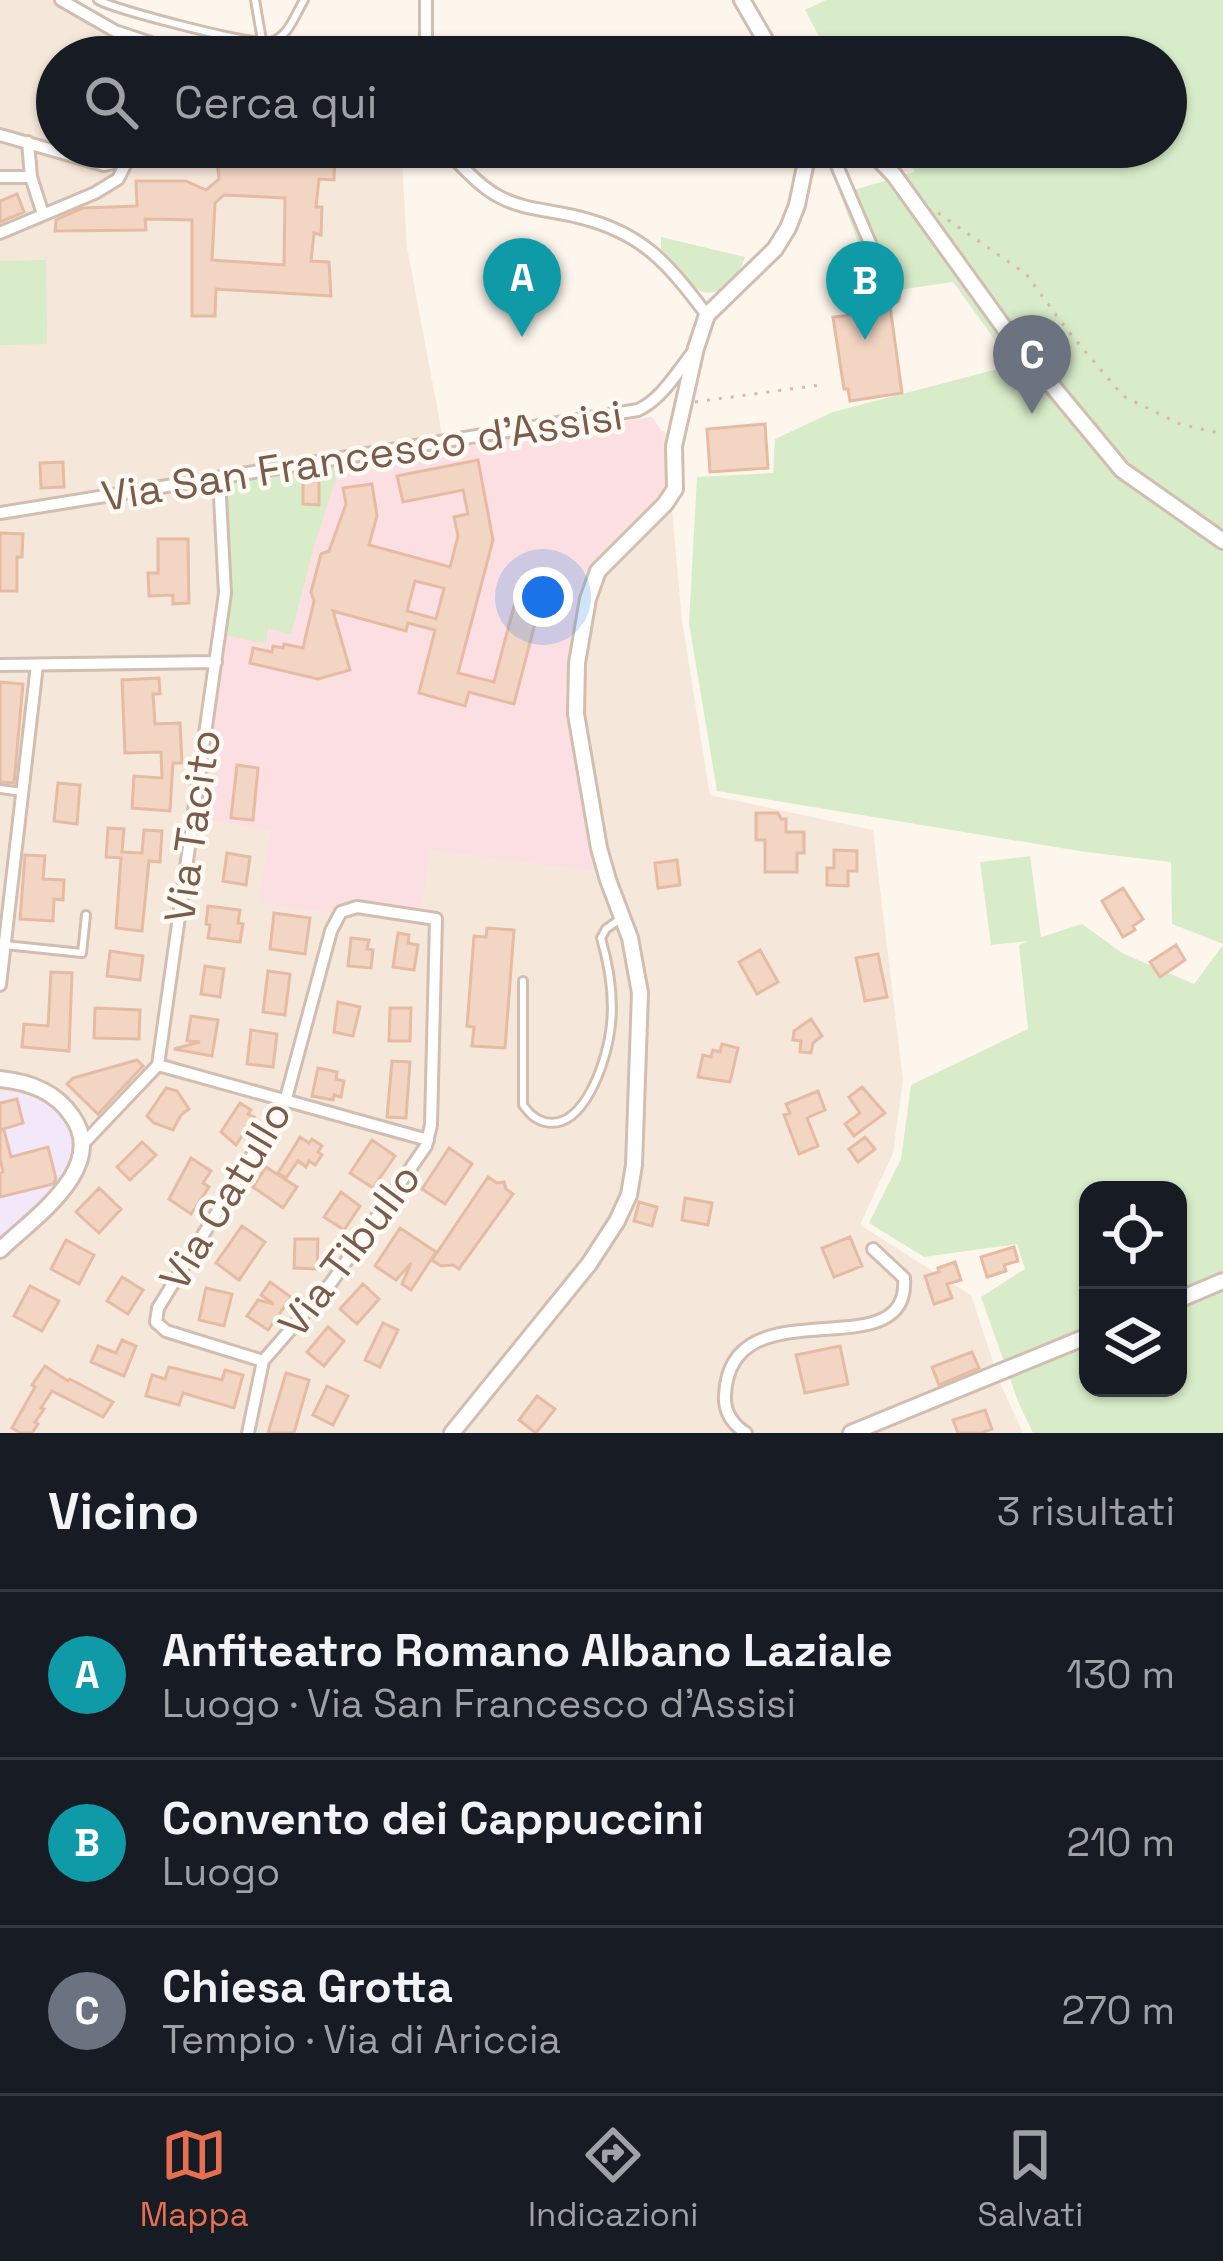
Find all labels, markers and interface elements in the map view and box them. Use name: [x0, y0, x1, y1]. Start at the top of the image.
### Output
search box: [36, 36, 1187, 168]
icon: search: [78, 69, 144, 135]
text: Cerca qui: [174, 74, 378, 131]
pin: A: [483, 238, 561, 337]
pin: B: [826, 241, 904, 340]
pin: C: [993, 315, 1071, 414]
street label: Via San Francesco d'Assisi: [98, 388, 626, 523]
your location: [513, 567, 573, 627]
street label: Via Tacito: [153, 726, 232, 926]
street label: Via Catullo: [148, 1091, 303, 1300]
street label: Via Tibullo: [267, 1153, 432, 1348]
map controls: [1079, 1181, 1187, 1397]
button: locate: [1079, 1181, 1187, 1289]
button: layers: [1079, 1289, 1187, 1397]
text: Vicino: [48, 1479, 199, 1544]
text: 3 risultati: [997, 1487, 1175, 1536]
text: Anfiteatro Romano Albano Laziale: [162, 1622, 893, 1679]
text: A: [75, 1650, 99, 1699]
text: 130 m: [1067, 1650, 1175, 1699]
text: Luogo · Via San Francesco d'Assisi: [162, 1679, 796, 1728]
text: Convento dei Cappuccini: [162, 1790, 704, 1847]
text: B: [74, 1818, 100, 1867]
text: 210 m: [1067, 1818, 1175, 1867]
text: Luogo: [162, 1847, 280, 1896]
text: Chiesa Grotta: [162, 1958, 453, 2015]
text: C: [74, 1986, 100, 2035]
text: 270 m: [1062, 1986, 1175, 2035]
text: Tempio · Via di Ariccia: [162, 2015, 561, 2064]
tab: Mappa: [140, 2122, 249, 2236]
tab: Indicazioni: [528, 2122, 698, 2236]
tab: Salvati: [978, 2122, 1083, 2236]

